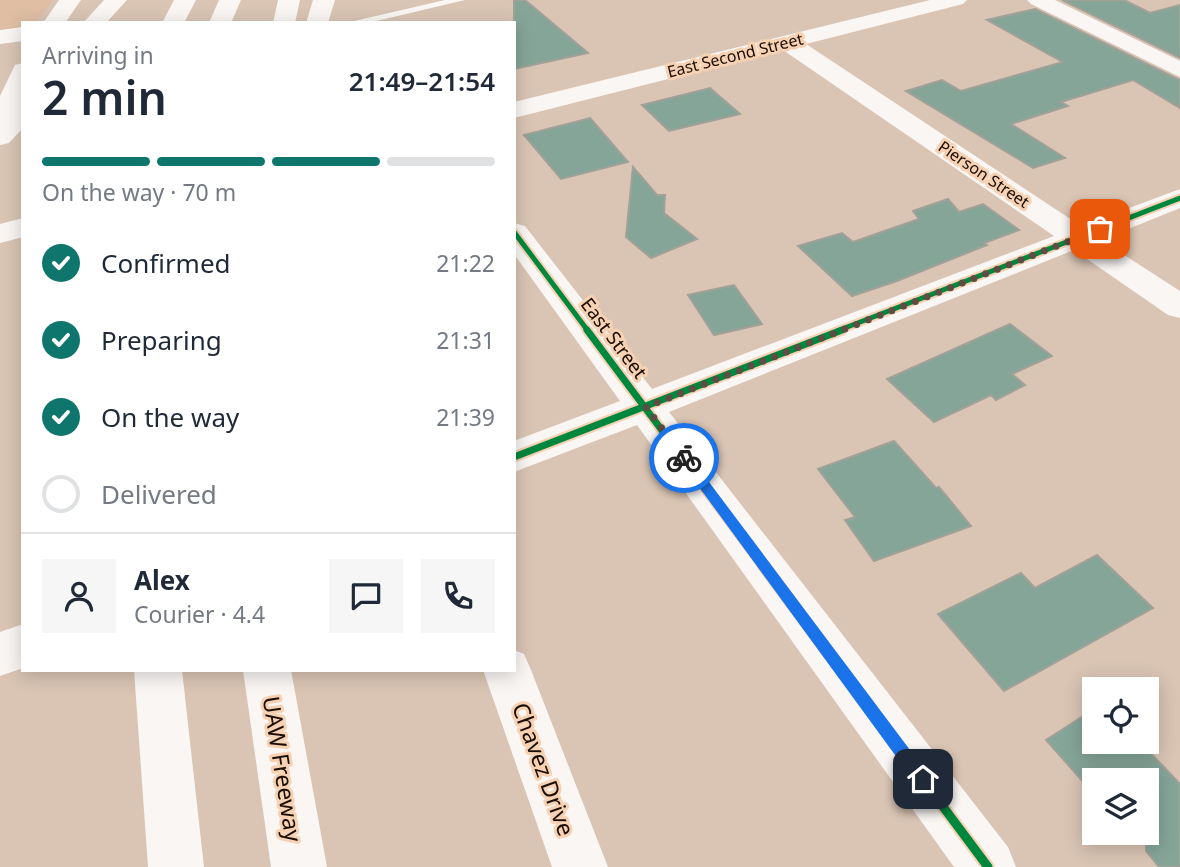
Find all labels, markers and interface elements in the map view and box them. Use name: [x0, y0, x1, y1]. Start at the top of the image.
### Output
street label: East Second Street: [665, 27, 805, 83]
text: Arriving in: [42, 39, 154, 71]
text: 21:49–21:54: [349, 63, 495, 99]
text: 2 min: [42, 66, 167, 128]
street label: Pierson Street: [934, 135, 1034, 213]
text: On the way · 70 m: [42, 176, 236, 208]
pin: [1070, 199, 1130, 259]
icon: bag: [1081, 210, 1119, 248]
icon: check: [42, 244, 80, 282]
text: Confirmed: [101, 245, 231, 281]
text: 21:22: [436, 247, 495, 279]
street label: East Street: [575, 292, 653, 384]
icon: check: [42, 321, 80, 359]
text: Preparing: [101, 322, 222, 358]
text: 21:31: [436, 324, 495, 356]
icon: check: [42, 398, 80, 436]
text: On the way: [101, 399, 239, 435]
text: 21:39: [436, 401, 495, 433]
courier: [649, 423, 719, 493]
icon: bike: [665, 439, 703, 477]
text: Delivered: [101, 476, 217, 512]
button: person: [42, 559, 116, 633]
button: chat: [329, 559, 403, 633]
button: phone: [421, 559, 495, 633]
text: Alex: [134, 562, 190, 598]
text: Courier · 4.4: [134, 598, 265, 630]
map controls: [1082, 677, 1159, 845]
button: locate: [1082, 677, 1159, 754]
street label: UAW Freeway: [256, 694, 310, 844]
street label: Chavez Drive: [505, 698, 583, 840]
pin: [893, 749, 953, 809]
icon: home: [904, 760, 942, 798]
button: layers: [1082, 768, 1159, 845]

